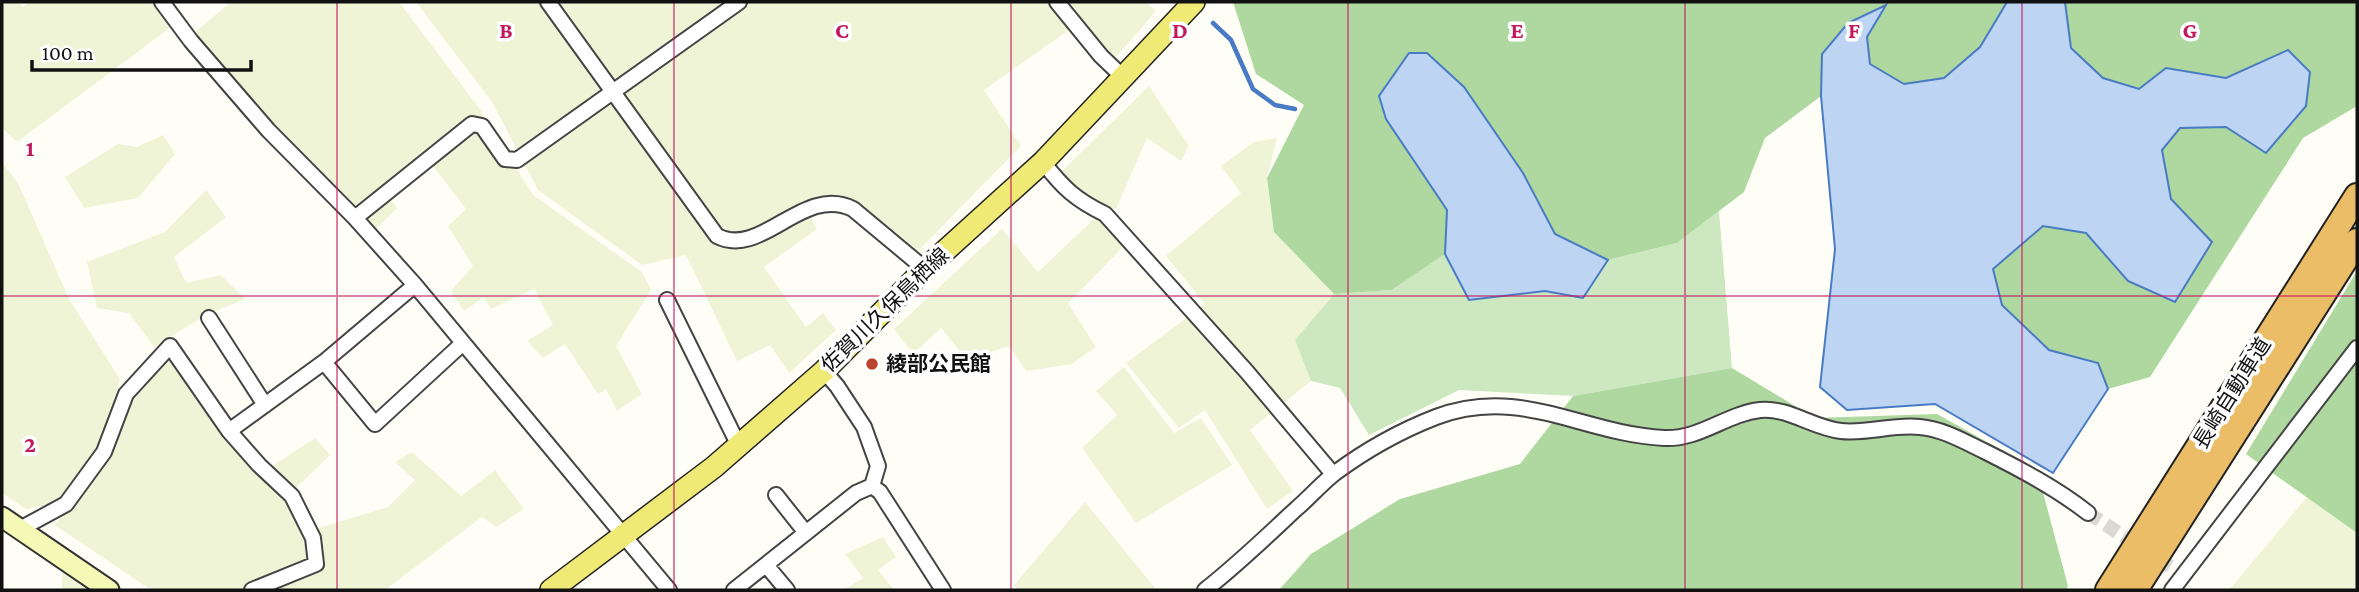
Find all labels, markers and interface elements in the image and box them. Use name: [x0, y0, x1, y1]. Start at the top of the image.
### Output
text: B: [499, 17, 513, 43]
text: C: [835, 17, 849, 43]
text: D: [1172, 17, 1188, 43]
text: E: [1510, 17, 1524, 43]
text: F: [1848, 17, 1860, 43]
text: G: [2183, 17, 2198, 43]
scale bar: [32, 28, 250, 72]
text: 100 m: [42, 41, 94, 65]
text: 1: [26, 135, 35, 161]
street label: 佐賀川久保鳥栖線: [816, 243, 954, 377]
street label: 長崎自動車道: [2188, 333, 2276, 453]
place label: 綾部公民館: [886, 352, 991, 376]
marker: 綾部公民館: [864, 356, 880, 372]
text: 2: [24, 431, 36, 457]

